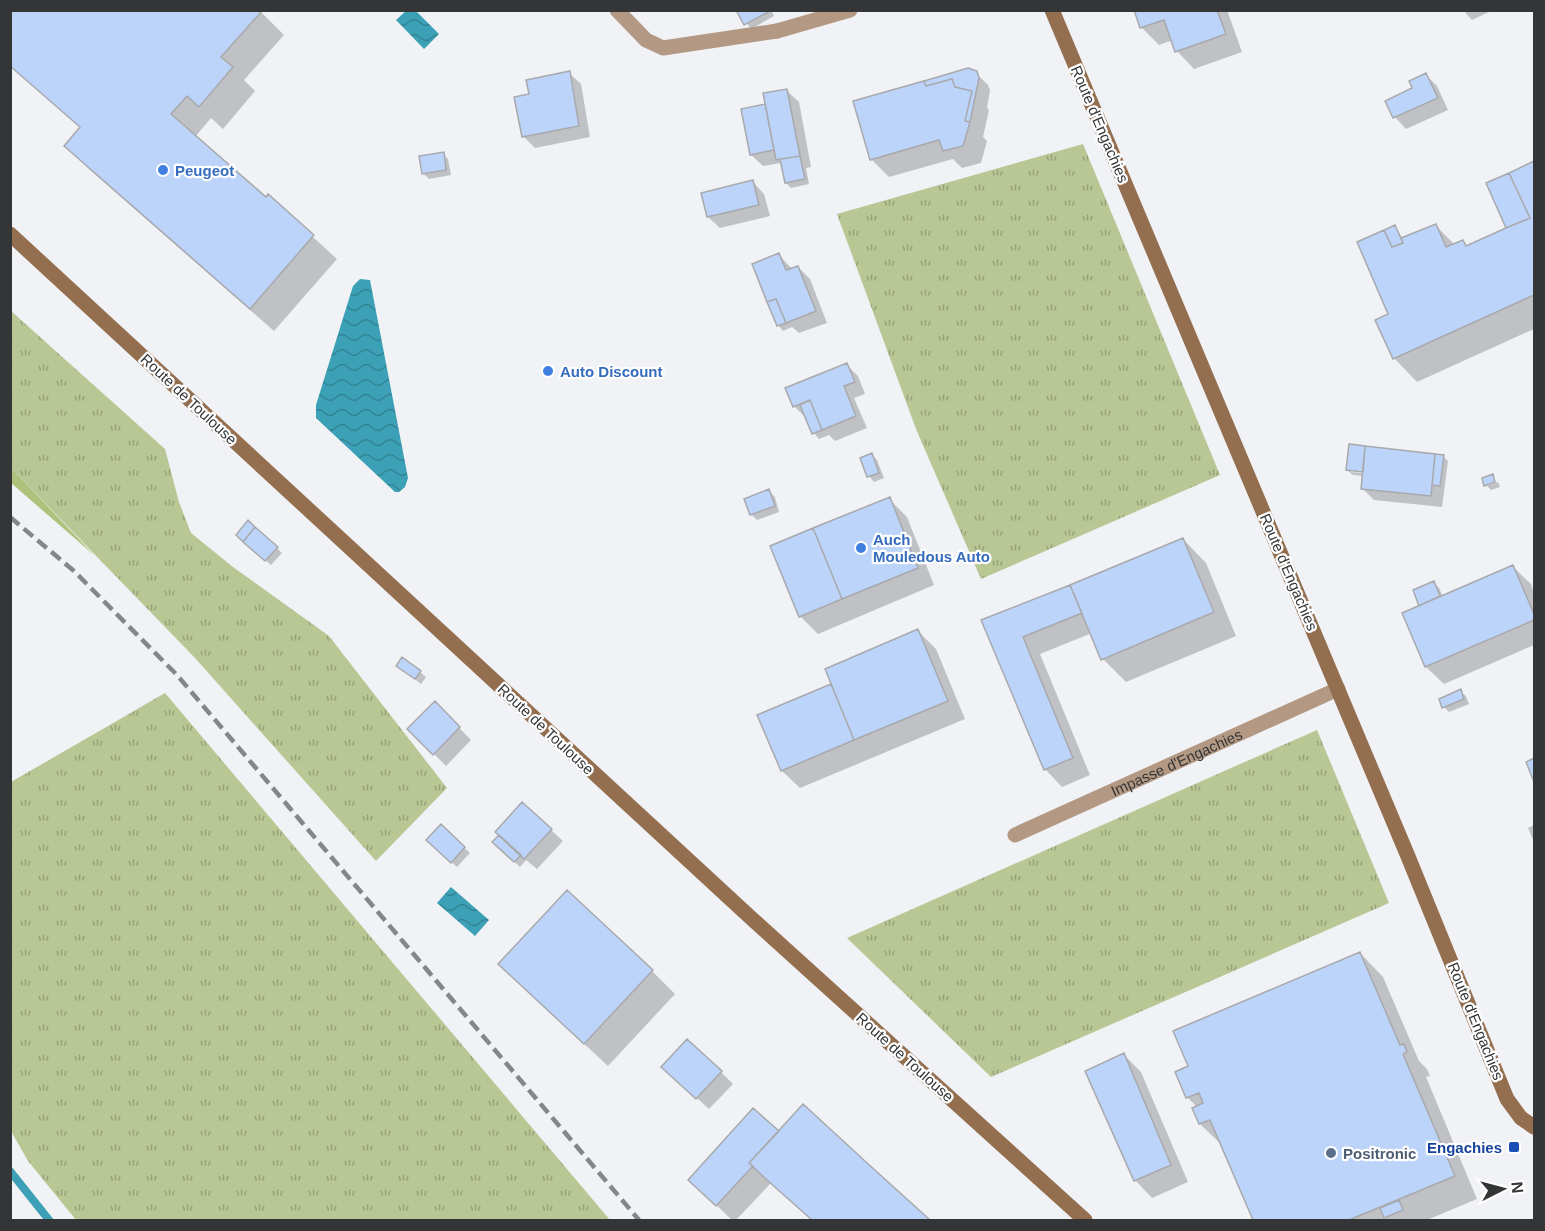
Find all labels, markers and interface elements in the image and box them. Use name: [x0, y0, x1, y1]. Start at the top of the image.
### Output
street label: Route d'Engachies: [1068, 63, 1132, 185]
place label: Peugeot: [175, 162, 234, 179]
marker: Peugeot: [156, 163, 170, 177]
street label: Route de Toulouse: [138, 350, 240, 448]
place label: Auto Discount: [560, 363, 663, 380]
marker: Auto Discount: [541, 364, 555, 378]
street label: Route d'Engachies: [1257, 511, 1321, 633]
place label: Auch Mouledous Auto: [873, 531, 990, 565]
marker: Auch Mouledous Auto: [854, 541, 868, 555]
street label: Route de Toulouse: [495, 680, 597, 778]
street label: Impasse d'Engachies: [1108, 725, 1245, 799]
street label: Route d'Engachies: [1445, 960, 1507, 1082]
street label: Route de Toulouse: [853, 1009, 957, 1105]
place label: Engachies: [1427, 1139, 1502, 1156]
marker: Engachies: [1507, 1140, 1521, 1154]
place label: Positronic: [1343, 1145, 1416, 1162]
marker: Positronic: [1324, 1146, 1338, 1160]
north arrow: [1473, 1159, 1533, 1219]
text: N: [1508, 1181, 1526, 1194]

